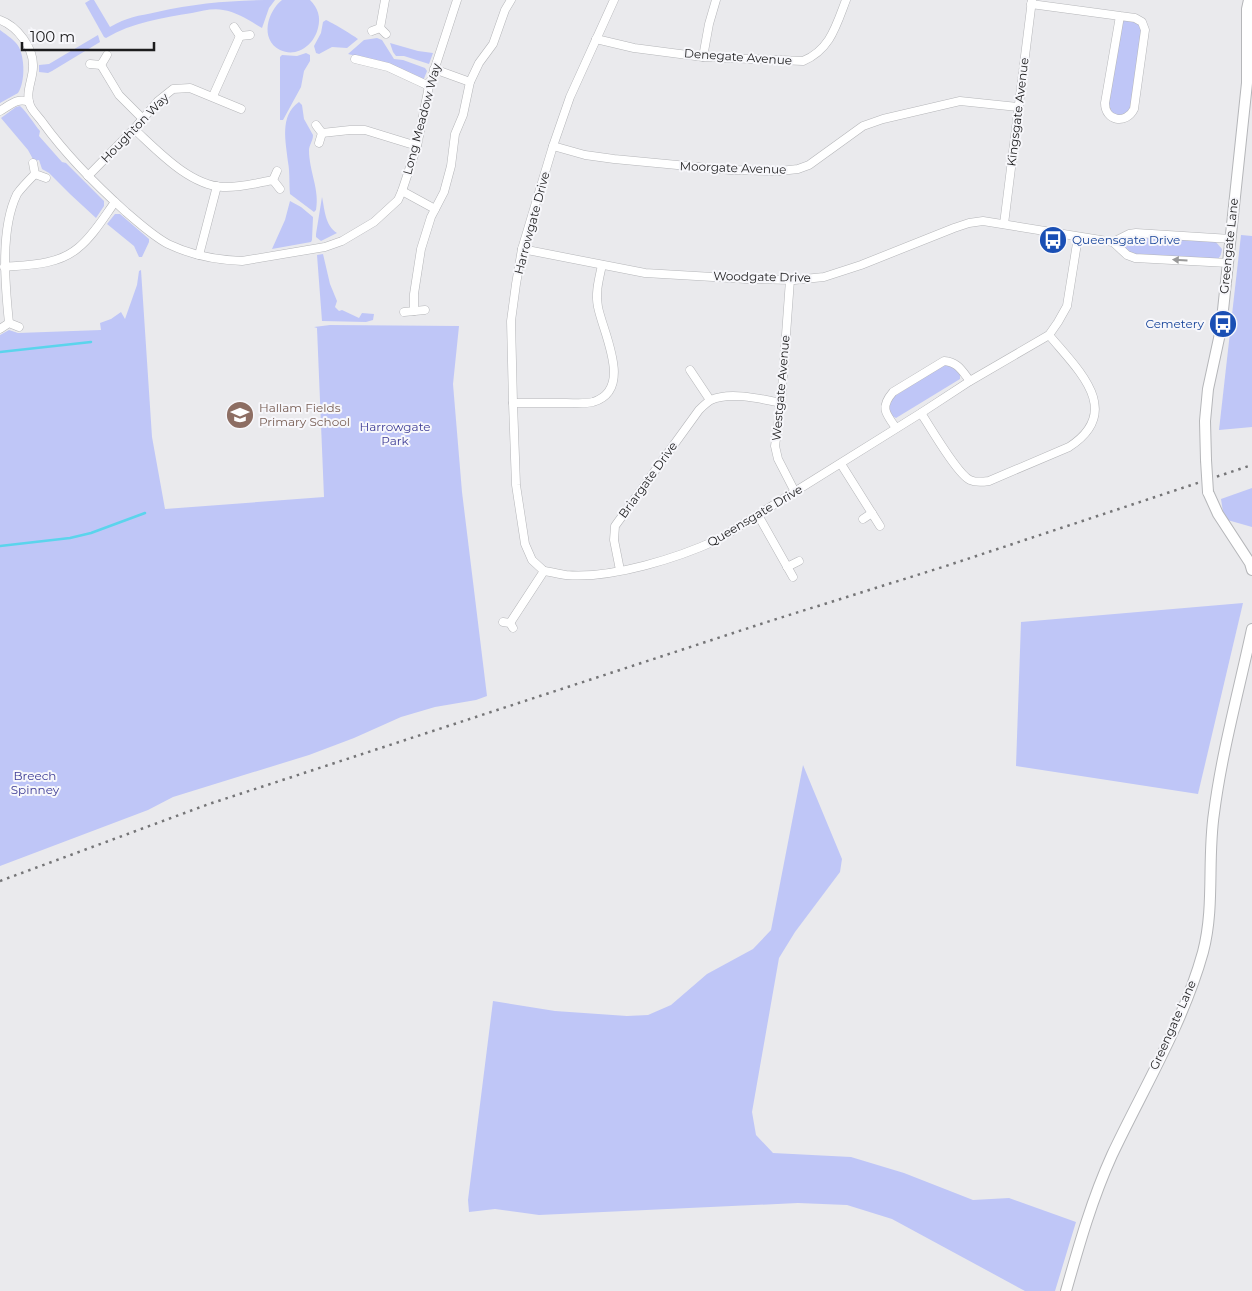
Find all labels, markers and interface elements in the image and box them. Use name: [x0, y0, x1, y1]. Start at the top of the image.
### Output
scale bar: [22, 20, 155, 52]
text: 100 m: [30, 27, 75, 46]
street label: Denegate Avenue: [684, 45, 793, 68]
street label: Kingsgate Avenue: [1003, 57, 1032, 167]
street label: Long Meadow Way: [399, 61, 444, 176]
street label: Houghton Way: [98, 89, 172, 166]
street label: Moorgate Avenue: [679, 158, 787, 177]
street label: Harrowgate Drive: [511, 170, 552, 276]
street label: Greengate Lane: [1216, 197, 1241, 295]
bus stop icon: Queensgate Drive: [1038, 225, 1068, 255]
place label: Queensgate Drive: [1072, 232, 1180, 247]
one-way arrow: [1171, 256, 1187, 264]
street label: Woodgate Drive: [713, 268, 811, 285]
bus stop icon: Cemetery: [1208, 309, 1238, 339]
place label: Cemetery: [1145, 316, 1204, 331]
street label: Westgate Avenue: [768, 334, 793, 441]
school or university icon: Hallam Fields Primary School: [225, 400, 255, 430]
place label: Hallam Fields Primary School: [259, 400, 350, 429]
park label: Harrowgate Park: [359, 419, 431, 448]
street label: Briargate Drive: [615, 439, 680, 521]
street label: Queensgate Drive: [704, 481, 805, 550]
park label: Breech Spinney: [11, 768, 60, 797]
street label: Greengate Lane: [1146, 978, 1199, 1072]

